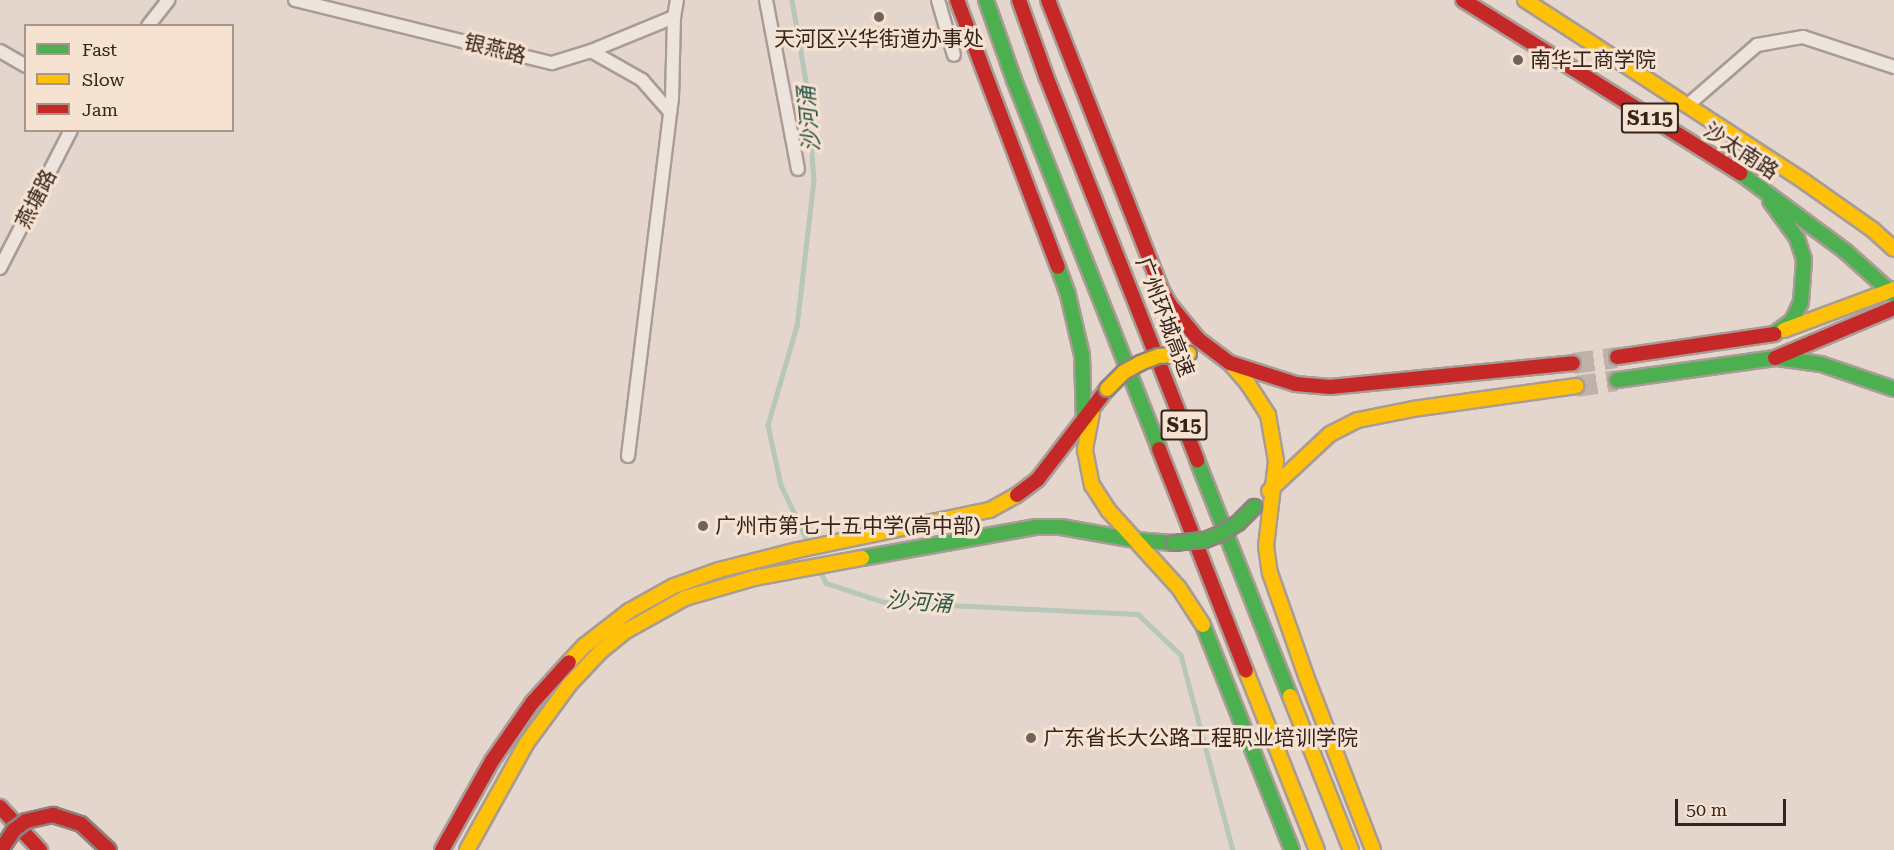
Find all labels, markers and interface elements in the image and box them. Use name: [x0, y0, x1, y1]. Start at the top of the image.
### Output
marker: 天河区兴华街道办事处: [872, 10, 886, 24]
legend: [24, 24, 234, 132]
place label: 天河区兴华街道办事处: [774, 26, 984, 52]
street label: 银燕路: [461, 29, 529, 69]
text: Fast: [82, 39, 117, 60]
place label: 南华工商学院: [1530, 47, 1656, 73]
marker: 南华工商学院: [1511, 53, 1525, 67]
text: Slow: [82, 69, 124, 90]
water label: 沙河涌: [793, 85, 825, 153]
text: Jam: [82, 99, 118, 120]
road number: S115: [1620, 101, 1680, 135]
street label: 沙太南路: [1699, 118, 1783, 184]
street label: 燕塘路: [10, 165, 62, 233]
street label: 广州环城高速: [1131, 254, 1199, 380]
road number: S15: [1160, 408, 1208, 442]
place label: 广州市第七十五中学(高中部): [715, 513, 981, 539]
marker: 广州市第七十五中学(高中部): [696, 519, 710, 533]
water label: 沙河涌: [885, 587, 953, 617]
place label: 广东省长大公路工程职业培训学院: [1043, 725, 1358, 751]
marker: 广东省长大公路工程职业培训学院: [1024, 731, 1038, 745]
scale bar: [1678, 787, 1789, 825]
text: 50 m: [1686, 799, 1727, 820]

